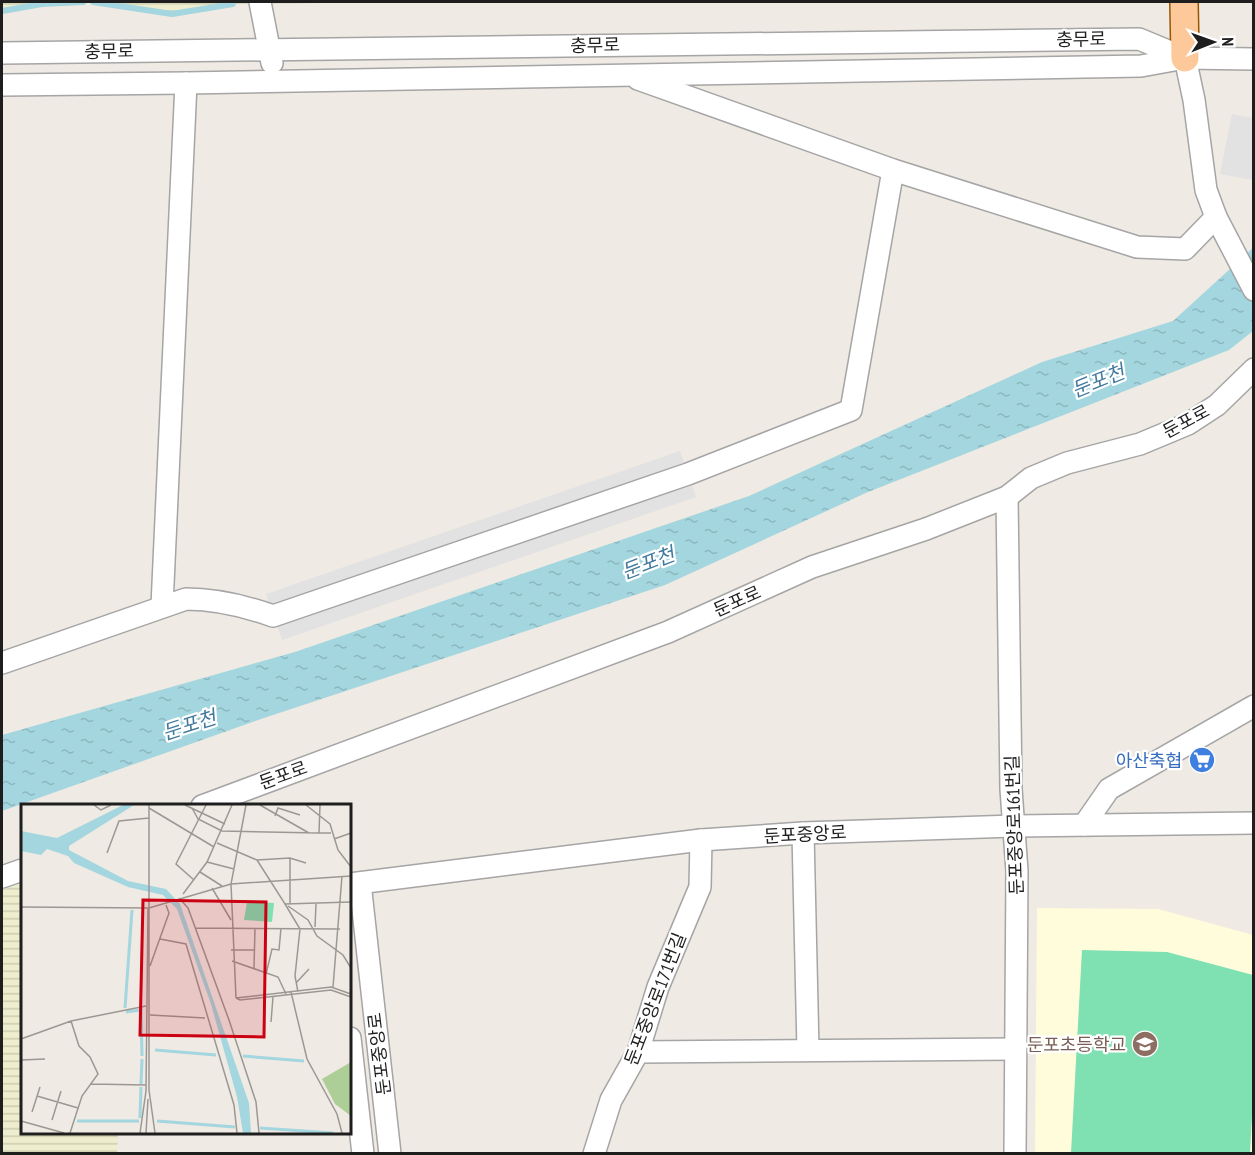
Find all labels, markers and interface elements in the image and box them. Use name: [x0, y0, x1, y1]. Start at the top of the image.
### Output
north arrow: [1183, 12, 1243, 72]
street label: 충무로: [1056, 27, 1106, 51]
street label: 충무로: [570, 33, 620, 57]
text: N: [1218, 37, 1238, 46]
street label: 충무로: [84, 39, 134, 63]
water label: 둔포천: [1068, 358, 1131, 403]
street label: 둔포로: [1159, 399, 1213, 443]
water label: 둔포천: [618, 540, 681, 585]
street label: 둔포로: [710, 580, 764, 622]
water label: 둔포천: [159, 703, 222, 746]
supermarket icon: 아산축협: [1187, 745, 1217, 775]
place label: 아산축협: [1116, 749, 1182, 772]
street label: 둔포중앙로161번길: [1000, 755, 1028, 895]
street label: 둔포로: [256, 756, 310, 794]
inset map: [21, 804, 351, 1134]
street label: 둔포중앙로: [763, 820, 847, 848]
street label: 둔포중앙로171번길: [619, 929, 691, 1069]
street label: 둔포중앙로: [363, 1012, 395, 1096]
school or university icon: 둔포초등학교: [1130, 1029, 1160, 1059]
place label: 둔포초등학교: [1027, 1033, 1126, 1056]

